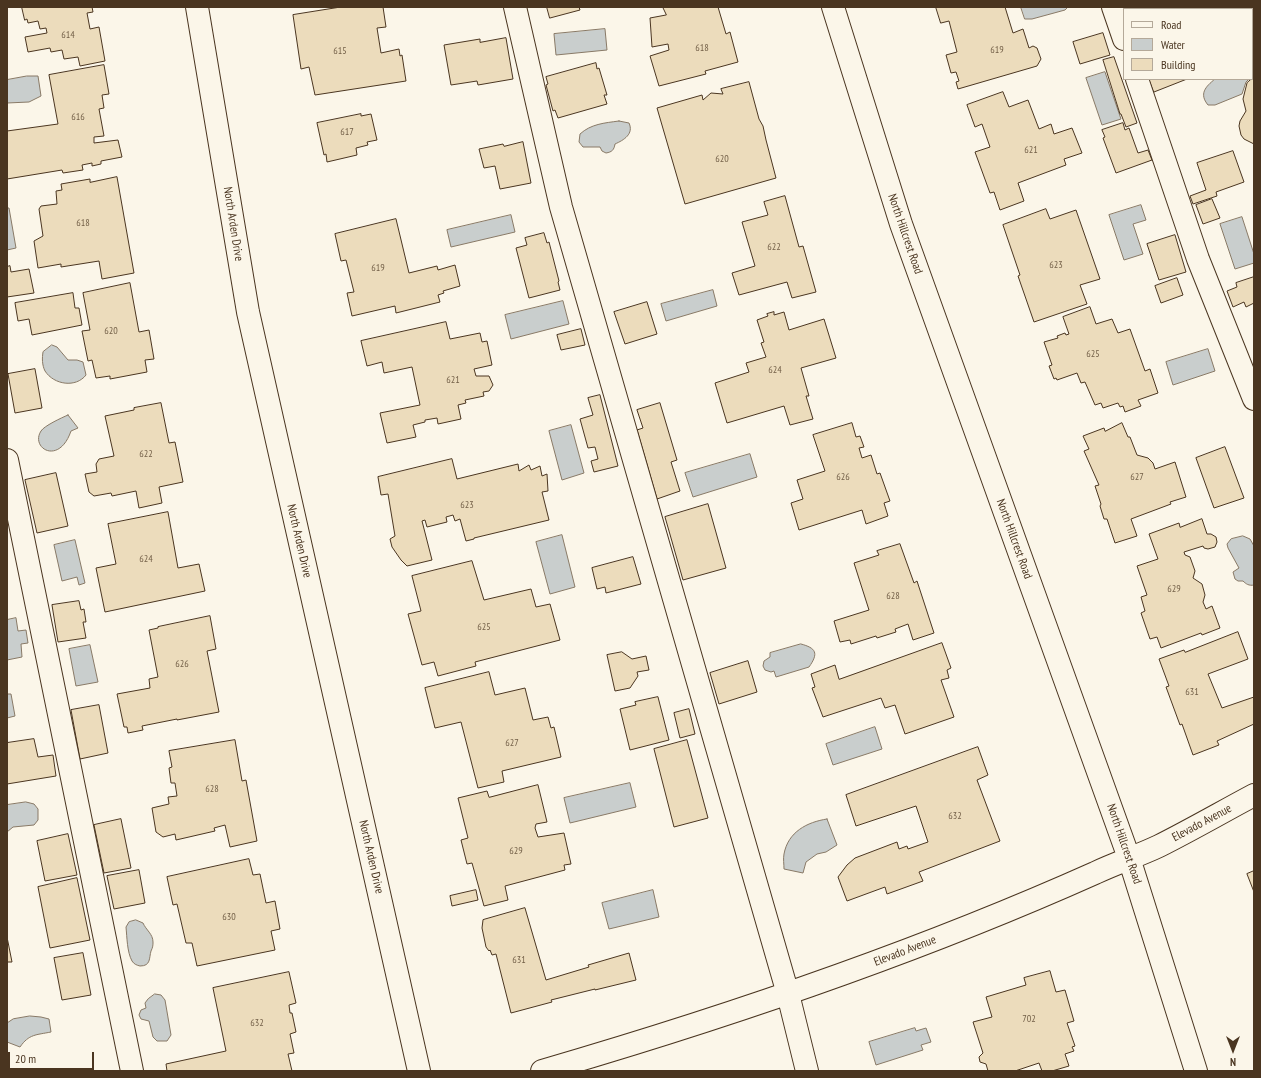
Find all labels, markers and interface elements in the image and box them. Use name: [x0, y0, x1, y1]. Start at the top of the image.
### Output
legend: [1123, 8, 1253, 80]
text: Road: [1161, 17, 1181, 32]
house number: 614: [61, 29, 75, 41]
text: Water: [1161, 37, 1185, 52]
house number: 618: [695, 42, 709, 54]
house number: 619: [990, 44, 1004, 56]
house number: 615: [333, 45, 347, 57]
text: Building: [1161, 57, 1196, 72]
house number: 616: [71, 111, 85, 123]
house number: 617: [340, 126, 354, 138]
house number: 621: [1024, 144, 1038, 156]
house number: 620: [715, 153, 729, 165]
street label: North Arden Drive: [220, 186, 246, 262]
street label: North Hillcrest Road: [885, 192, 925, 276]
house number: 618: [76, 217, 90, 229]
house number: 622: [767, 241, 781, 253]
house number: 623: [1049, 259, 1063, 271]
house number: 619: [371, 262, 385, 274]
house number: 620: [104, 325, 118, 337]
house number: 625: [1086, 348, 1100, 360]
house number: 624: [768, 364, 782, 376]
house number: 621: [446, 374, 460, 386]
house number: 622: [139, 448, 153, 460]
house number: 626: [836, 471, 850, 483]
house number: 627: [1130, 471, 1144, 483]
street label: North Hillcrest Road: [993, 497, 1035, 581]
house number: 623: [460, 499, 474, 511]
street label: North Arden Drive: [284, 503, 314, 579]
house number: 624: [139, 553, 153, 565]
house number: 629: [1167, 583, 1181, 595]
house number: 628: [886, 590, 900, 602]
house number: 625: [477, 621, 491, 633]
house number: 626: [175, 658, 189, 670]
house number: 631: [1185, 686, 1199, 698]
house number: 627: [505, 737, 519, 749]
house number: 628: [205, 783, 219, 795]
street label: Elevado Avenue: [1170, 801, 1234, 845]
street label: North Hillcrest Road: [1104, 802, 1144, 886]
house number: 632: [948, 810, 962, 822]
street label: North Arden Drive: [356, 819, 386, 895]
house number: 629: [509, 845, 523, 857]
house number: 630: [222, 911, 236, 923]
street label: Elevado Avenue: [872, 933, 938, 969]
house number: 631: [512, 954, 526, 966]
house number: 702: [1022, 1013, 1036, 1025]
house number: 632: [250, 1017, 264, 1029]
north arrow: [1213, 1030, 1253, 1070]
scale bar: [10, 1044, 96, 1070]
text: 20 m: [15, 1051, 36, 1066]
text: N: [1230, 1055, 1236, 1069]

